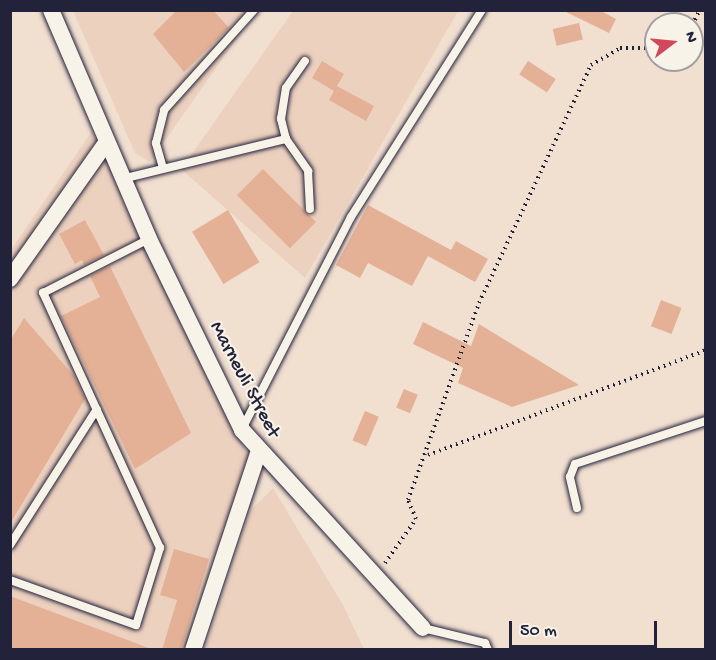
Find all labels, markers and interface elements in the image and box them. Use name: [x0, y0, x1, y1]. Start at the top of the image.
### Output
north arrow: [644, 12, 704, 72]
text: N: [679, 30, 700, 45]
street label: Marneuli Street: [203, 318, 285, 442]
scale bar: [512, 609, 660, 647]
text: 50 m: [520, 621, 557, 642]

